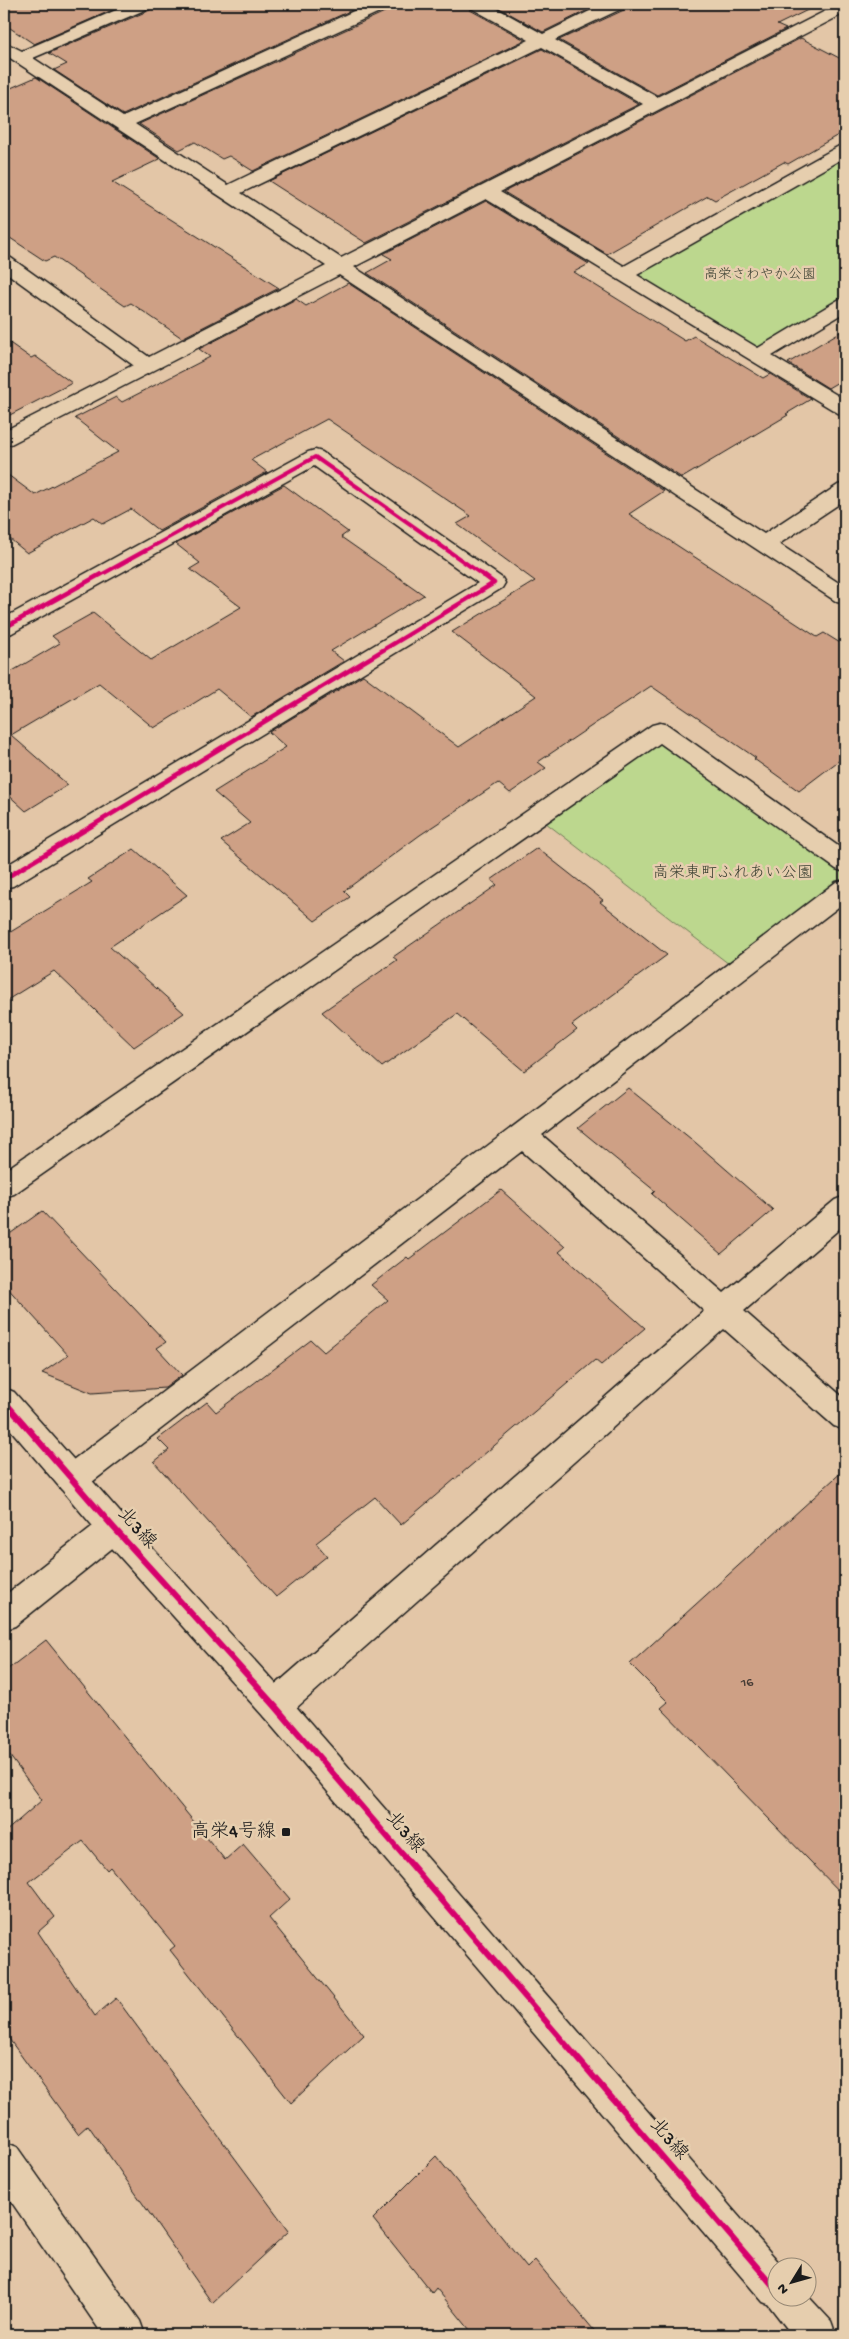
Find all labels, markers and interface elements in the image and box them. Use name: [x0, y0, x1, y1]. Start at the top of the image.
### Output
park label: 高栄さわやか公園: [704, 267, 816, 284]
park label: 高栄東町ふれあい公園: [653, 863, 813, 884]
street label: 北3線: [111, 1503, 161, 1554]
house number: 16: [740, 1675, 754, 1692]
street label: 北3線: [380, 1807, 429, 1859]
place label: 高栄4号線: [191, 1820, 276, 1844]
marker: 高栄4号線: [280, 1826, 292, 1838]
street label: 北3線: [644, 2114, 693, 2166]
north arrow: [766, 2256, 816, 2306]
text: N: [774, 2280, 793, 2297]

